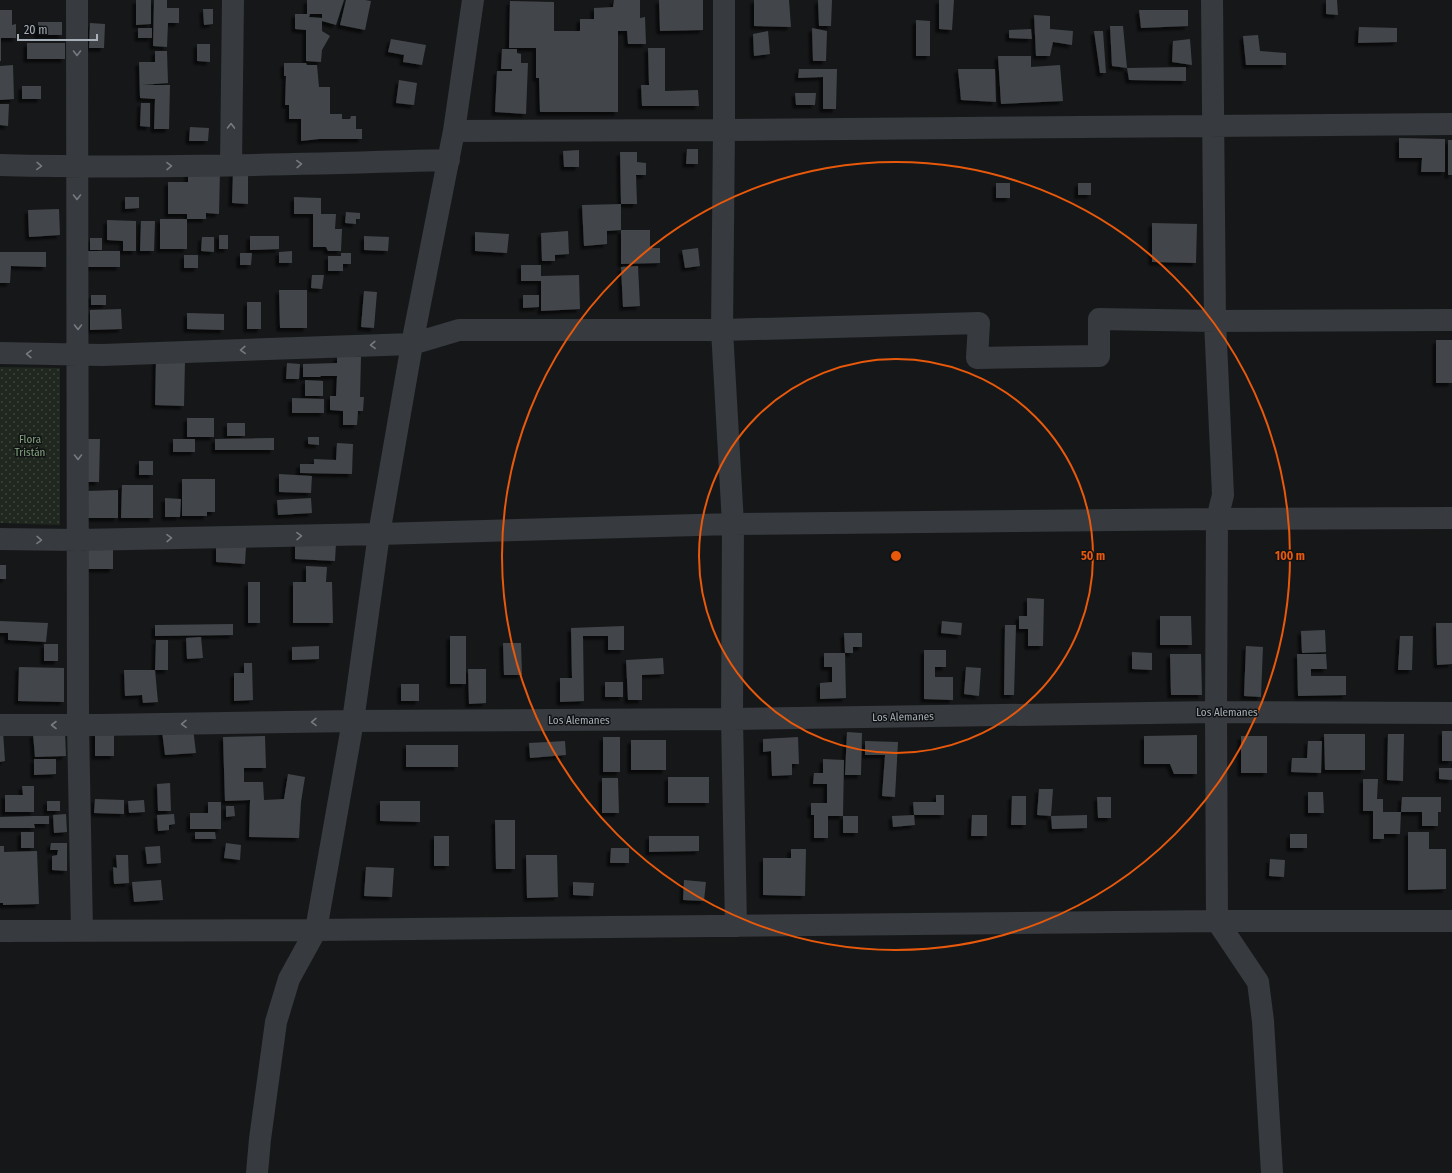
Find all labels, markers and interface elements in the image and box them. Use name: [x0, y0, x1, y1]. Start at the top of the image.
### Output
scale bar: [18, 16, 97, 42]
text: 20 m: [24, 23, 48, 37]
one-way arrow: [73, 50, 81, 56]
one-way arrow: [227, 123, 235, 129]
one-way arrow: [296, 159, 302, 168]
one-way arrow: [36, 162, 42, 170]
one-way arrow: [166, 162, 172, 170]
one-way arrow: [73, 194, 81, 200]
one-way arrow: [74, 324, 82, 330]
one-way arrow: [370, 341, 376, 349]
one-way arrow: [240, 345, 246, 354]
one-way arrow: [26, 350, 32, 358]
park label: Flora Tristán: [15, 433, 45, 459]
one-way arrow: [74, 454, 82, 460]
one-way arrow: [296, 531, 302, 540]
one-way arrow: [166, 534, 172, 542]
one-way arrow: [36, 535, 42, 544]
centre of rings: [889, 549, 903, 563]
text: 50 m: [1081, 549, 1105, 563]
text: 100 m: [1275, 549, 1305, 563]
street label: Los Alemanes: [1196, 706, 1258, 719]
street label: Los Alemanes: [872, 710, 934, 724]
street label: Los Alemanes: [548, 714, 610, 727]
one-way arrow: [311, 717, 317, 726]
one-way arrow: [181, 719, 187, 728]
one-way arrow: [51, 721, 57, 729]

